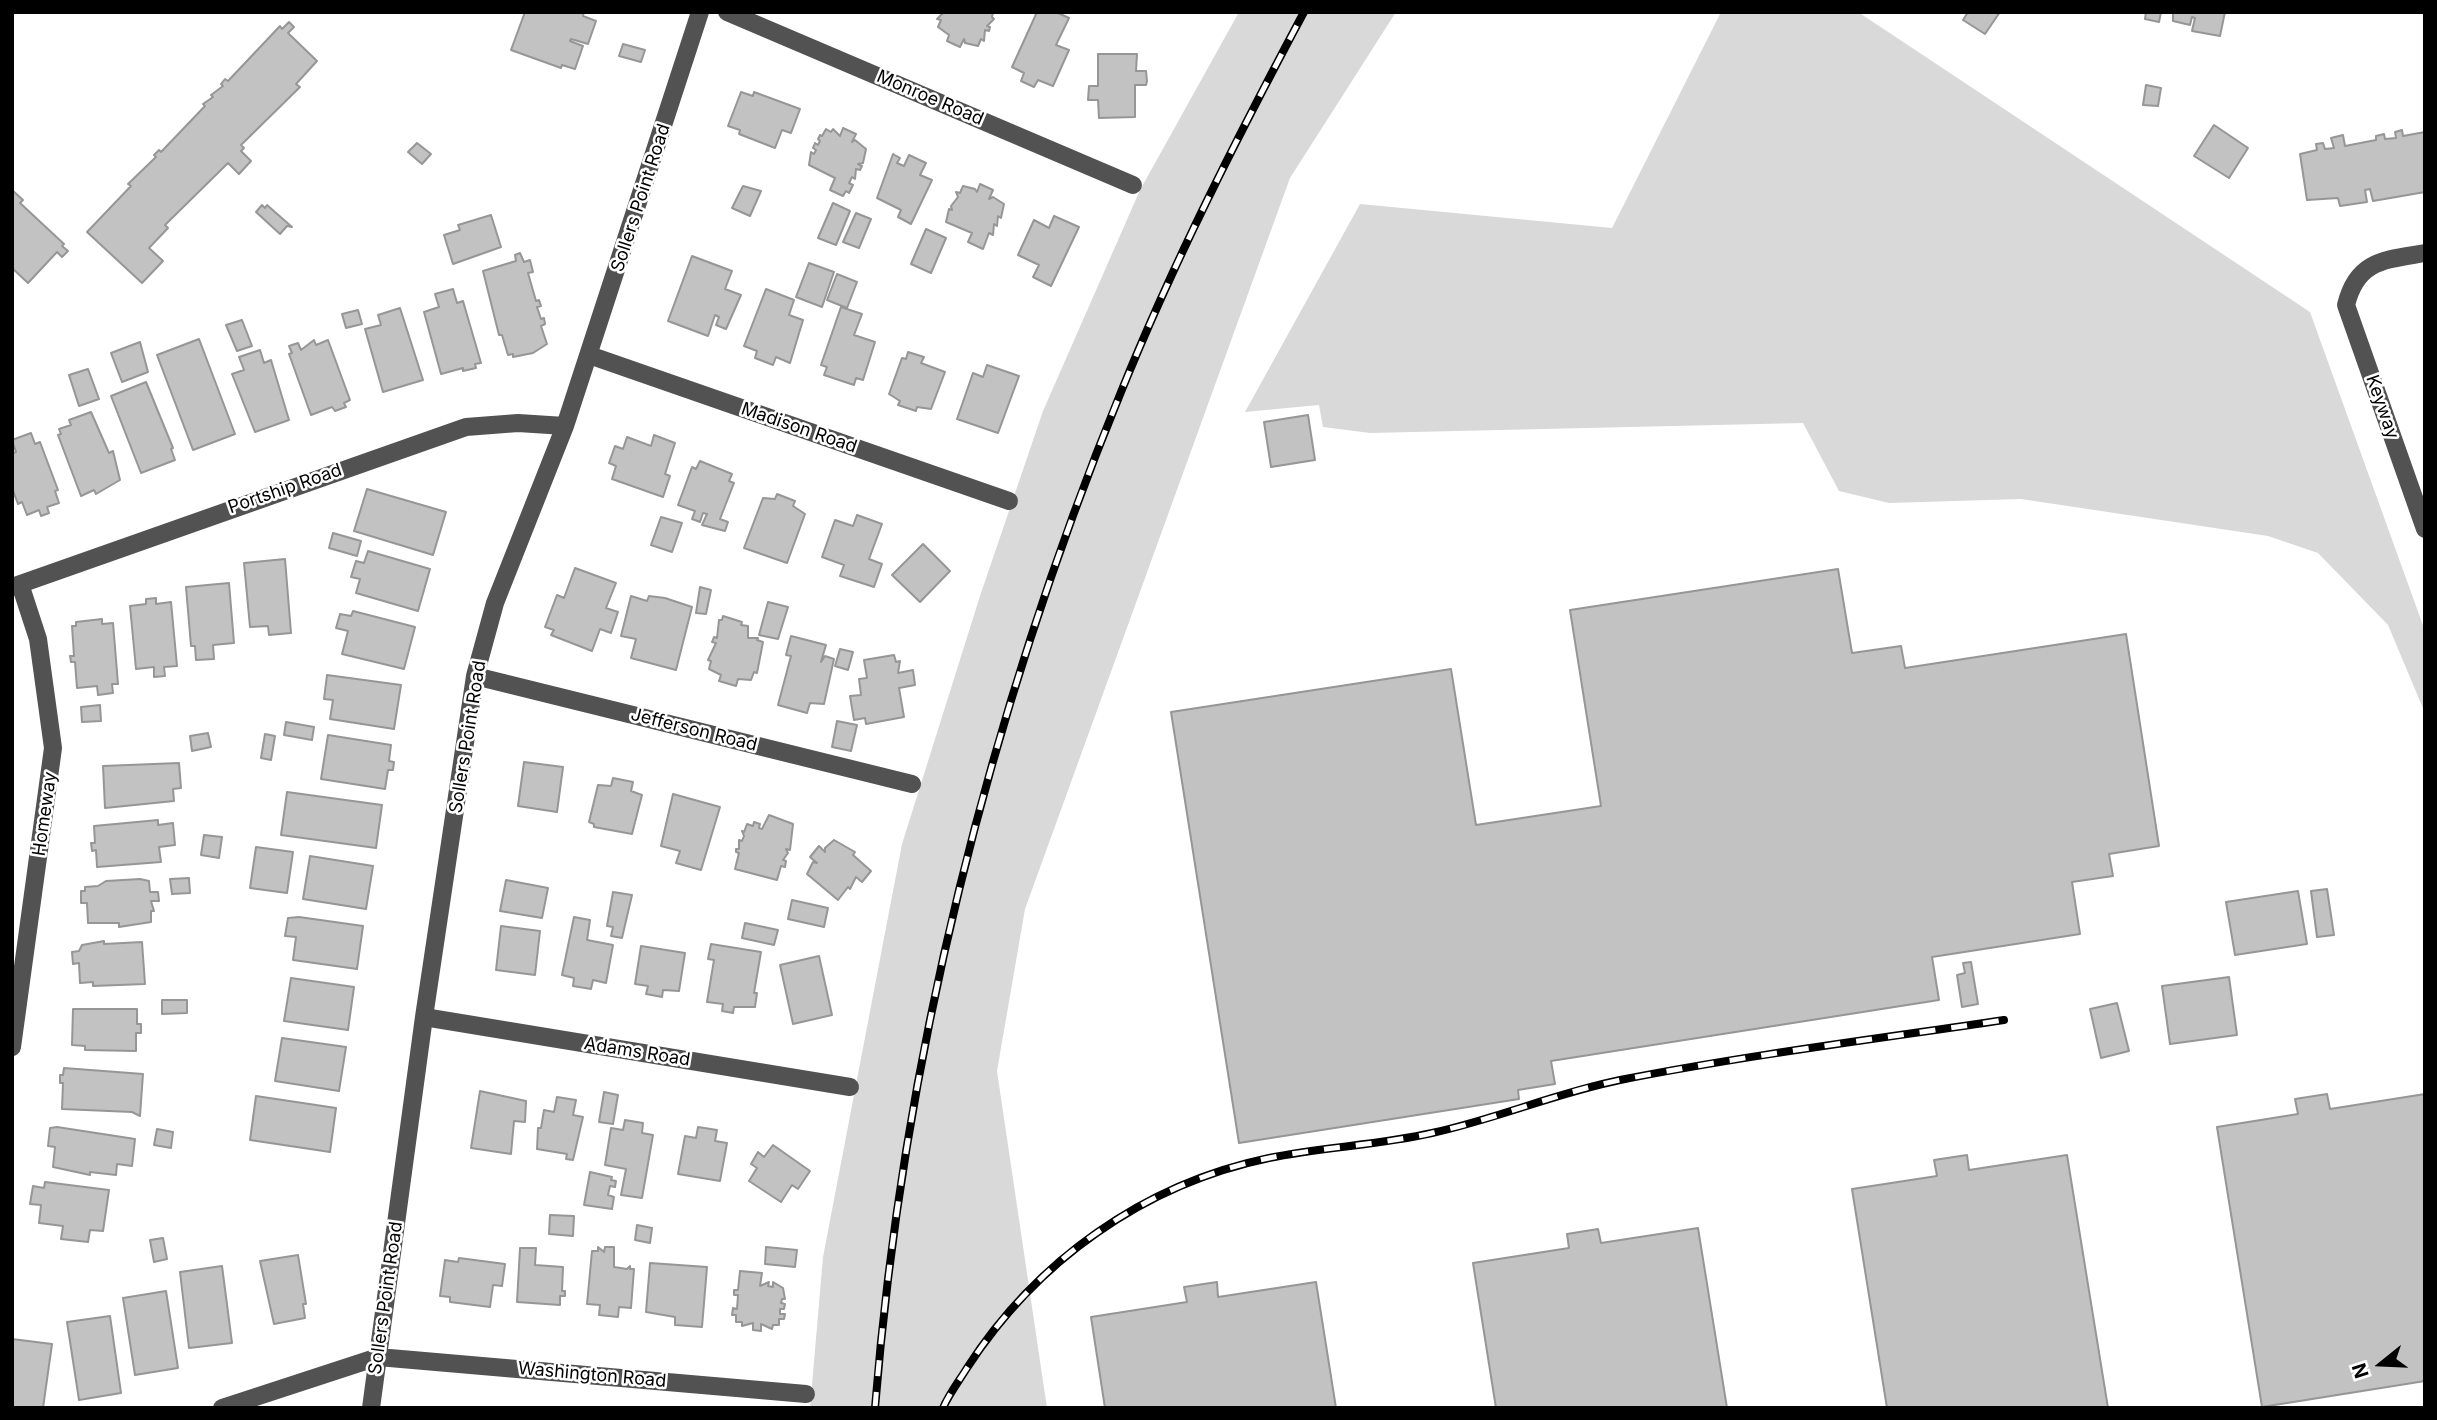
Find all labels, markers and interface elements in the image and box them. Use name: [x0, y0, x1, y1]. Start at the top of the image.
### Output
street label: Monroe Road: [873, 66, 987, 130]
street label: Sollers Point Road: [607, 121, 675, 275]
street label: Keyway: [2361, 372, 2403, 442]
street label: Madison Road: [738, 398, 860, 458]
street label: Portship Road: [225, 459, 345, 519]
street label: Sollers Point Road: [445, 659, 491, 815]
street label: Jefferson Road: [629, 704, 759, 756]
street label: Homeway: [28, 771, 62, 857]
street label: Adams Road: [582, 1033, 692, 1071]
street label: Sollers Point Road: [365, 1220, 407, 1376]
north arrow: [2346, 1329, 2416, 1399]
street label: Washington Road: [517, 1358, 667, 1392]
text: N: [2347, 1360, 2374, 1381]

